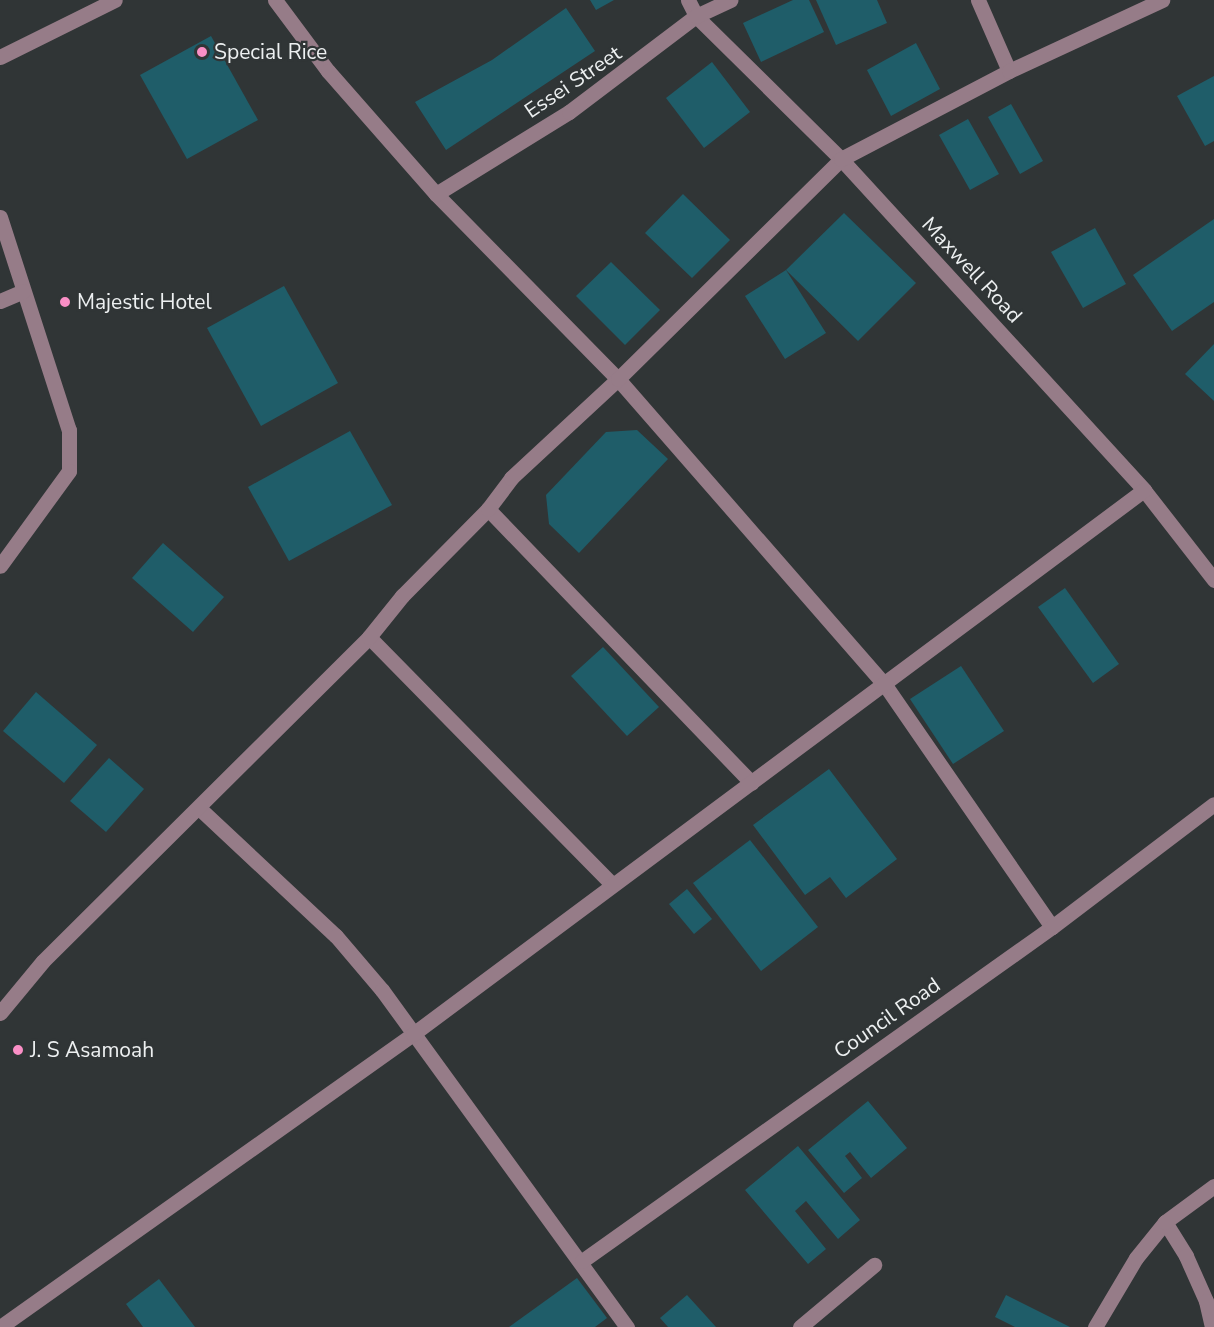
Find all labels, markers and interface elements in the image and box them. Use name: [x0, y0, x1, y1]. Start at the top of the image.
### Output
place label: Special Rice: [214, 39, 327, 65]
street label: Essei Street: [520, 41, 626, 123]
marker: Special Rice: [195, 45, 209, 59]
street label: Maxwell Road: [917, 212, 1027, 328]
place label: Majestic Hotel: [77, 289, 212, 315]
marker: Majestic Hotel: [58, 295, 72, 309]
street label: Council Road: [829, 972, 945, 1064]
place label: J. S Asamoah: [30, 1037, 154, 1063]
marker: J. S Asamoah: [11, 1043, 25, 1057]

